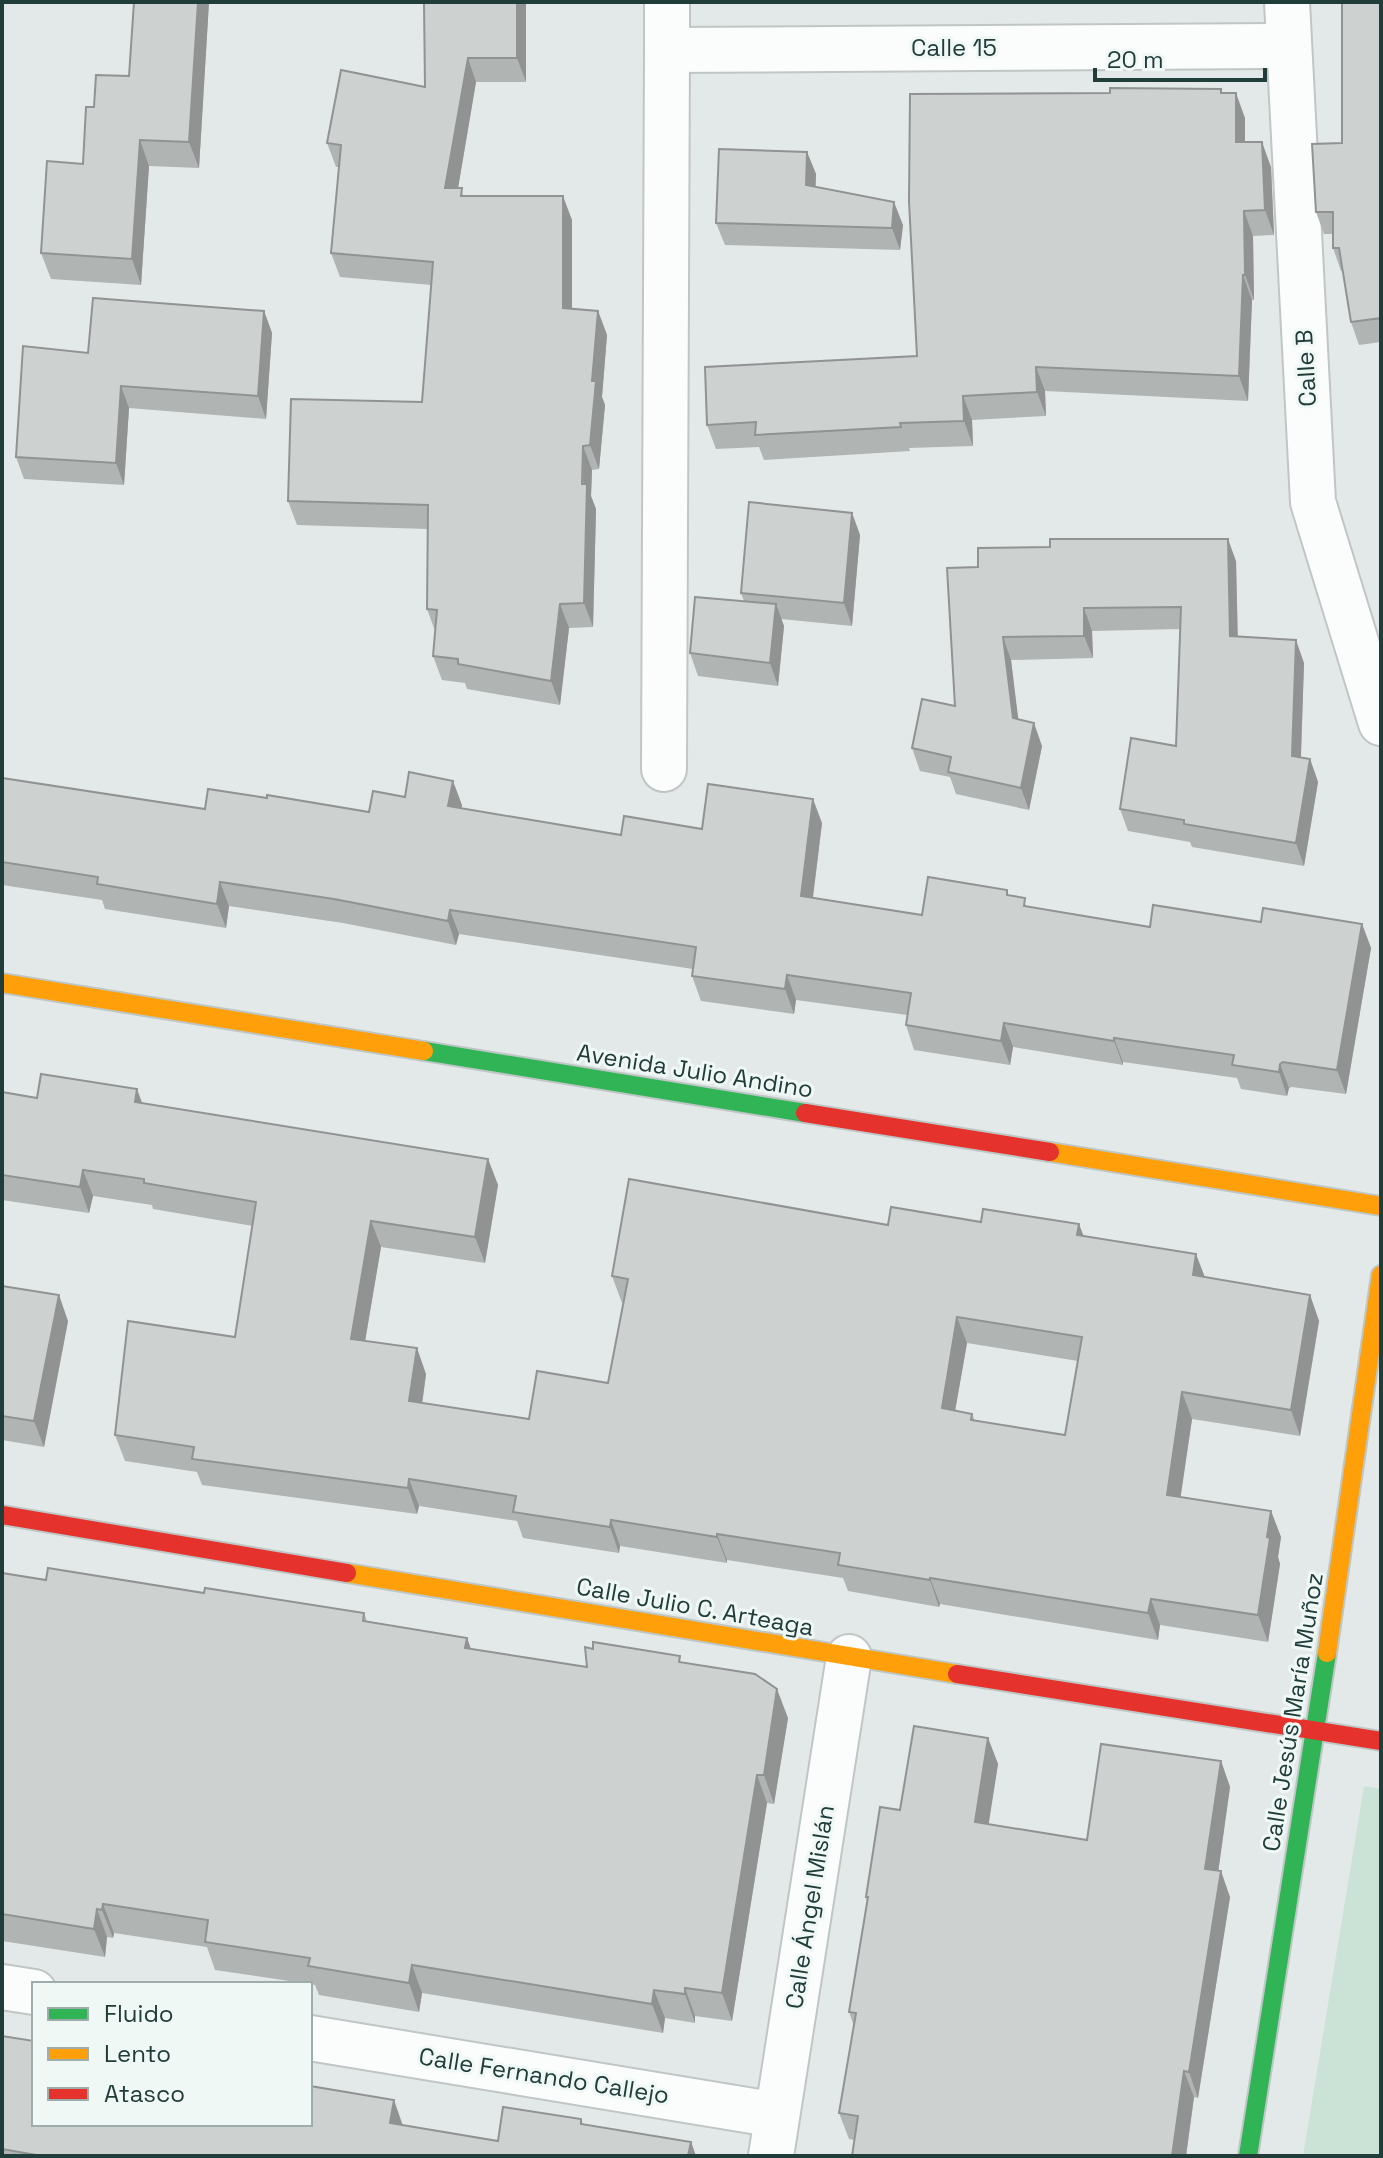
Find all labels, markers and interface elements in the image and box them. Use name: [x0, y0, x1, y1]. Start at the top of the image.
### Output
street label: Calle 15: [911, 32, 997, 63]
scale bar: [1095, 32, 1265, 82]
text: 20 m: [1107, 44, 1164, 75]
street label: Calle B: [1288, 329, 1323, 407]
street label: Avenida Julio Andino: [575, 1037, 815, 1104]
street label: Calle Julio C. Arteaga: [574, 1570, 816, 1643]
street label: Calle Jesús María Muñoz: [1255, 1570, 1330, 1854]
street label: Calle Ángel Mislán: [778, 1803, 841, 2011]
legend: [32, 1982, 312, 2126]
text: Fluido: [104, 1998, 174, 2029]
text: Lento: [104, 2038, 171, 2069]
street label: Calle Fernando Callejo: [417, 2040, 671, 2111]
text: Atasco: [104, 2078, 185, 2109]

